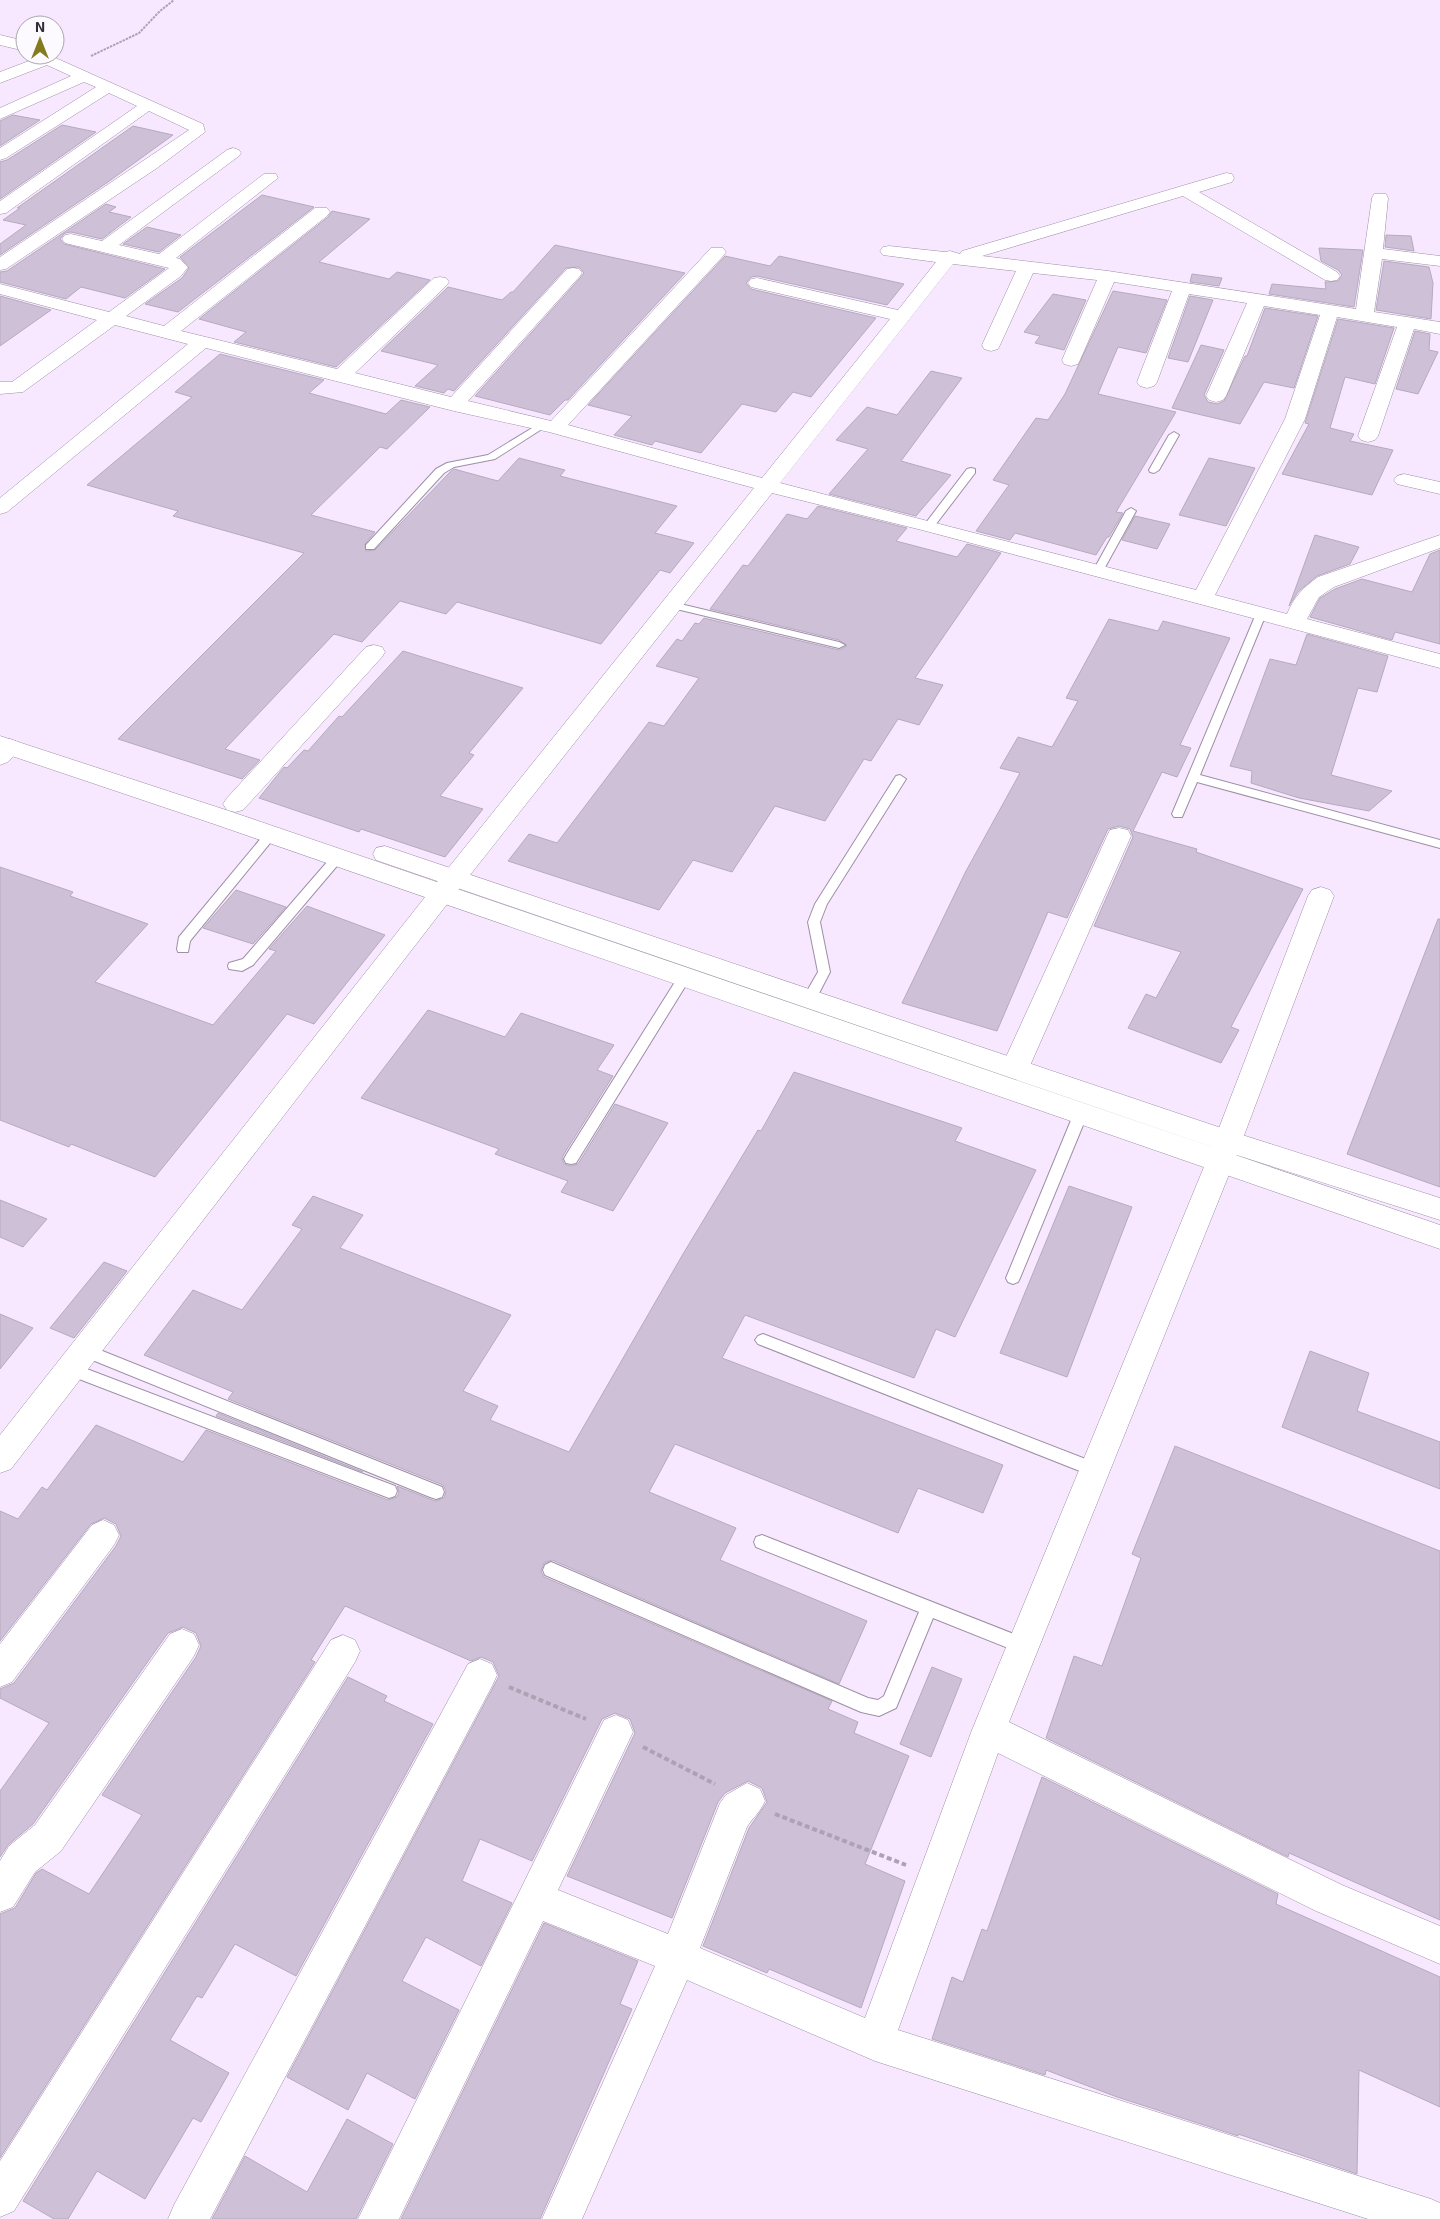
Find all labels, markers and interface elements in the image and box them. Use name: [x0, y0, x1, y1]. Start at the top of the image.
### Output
north arrow: [15, 15, 65, 65]
text: N: [35, 18, 45, 35]

